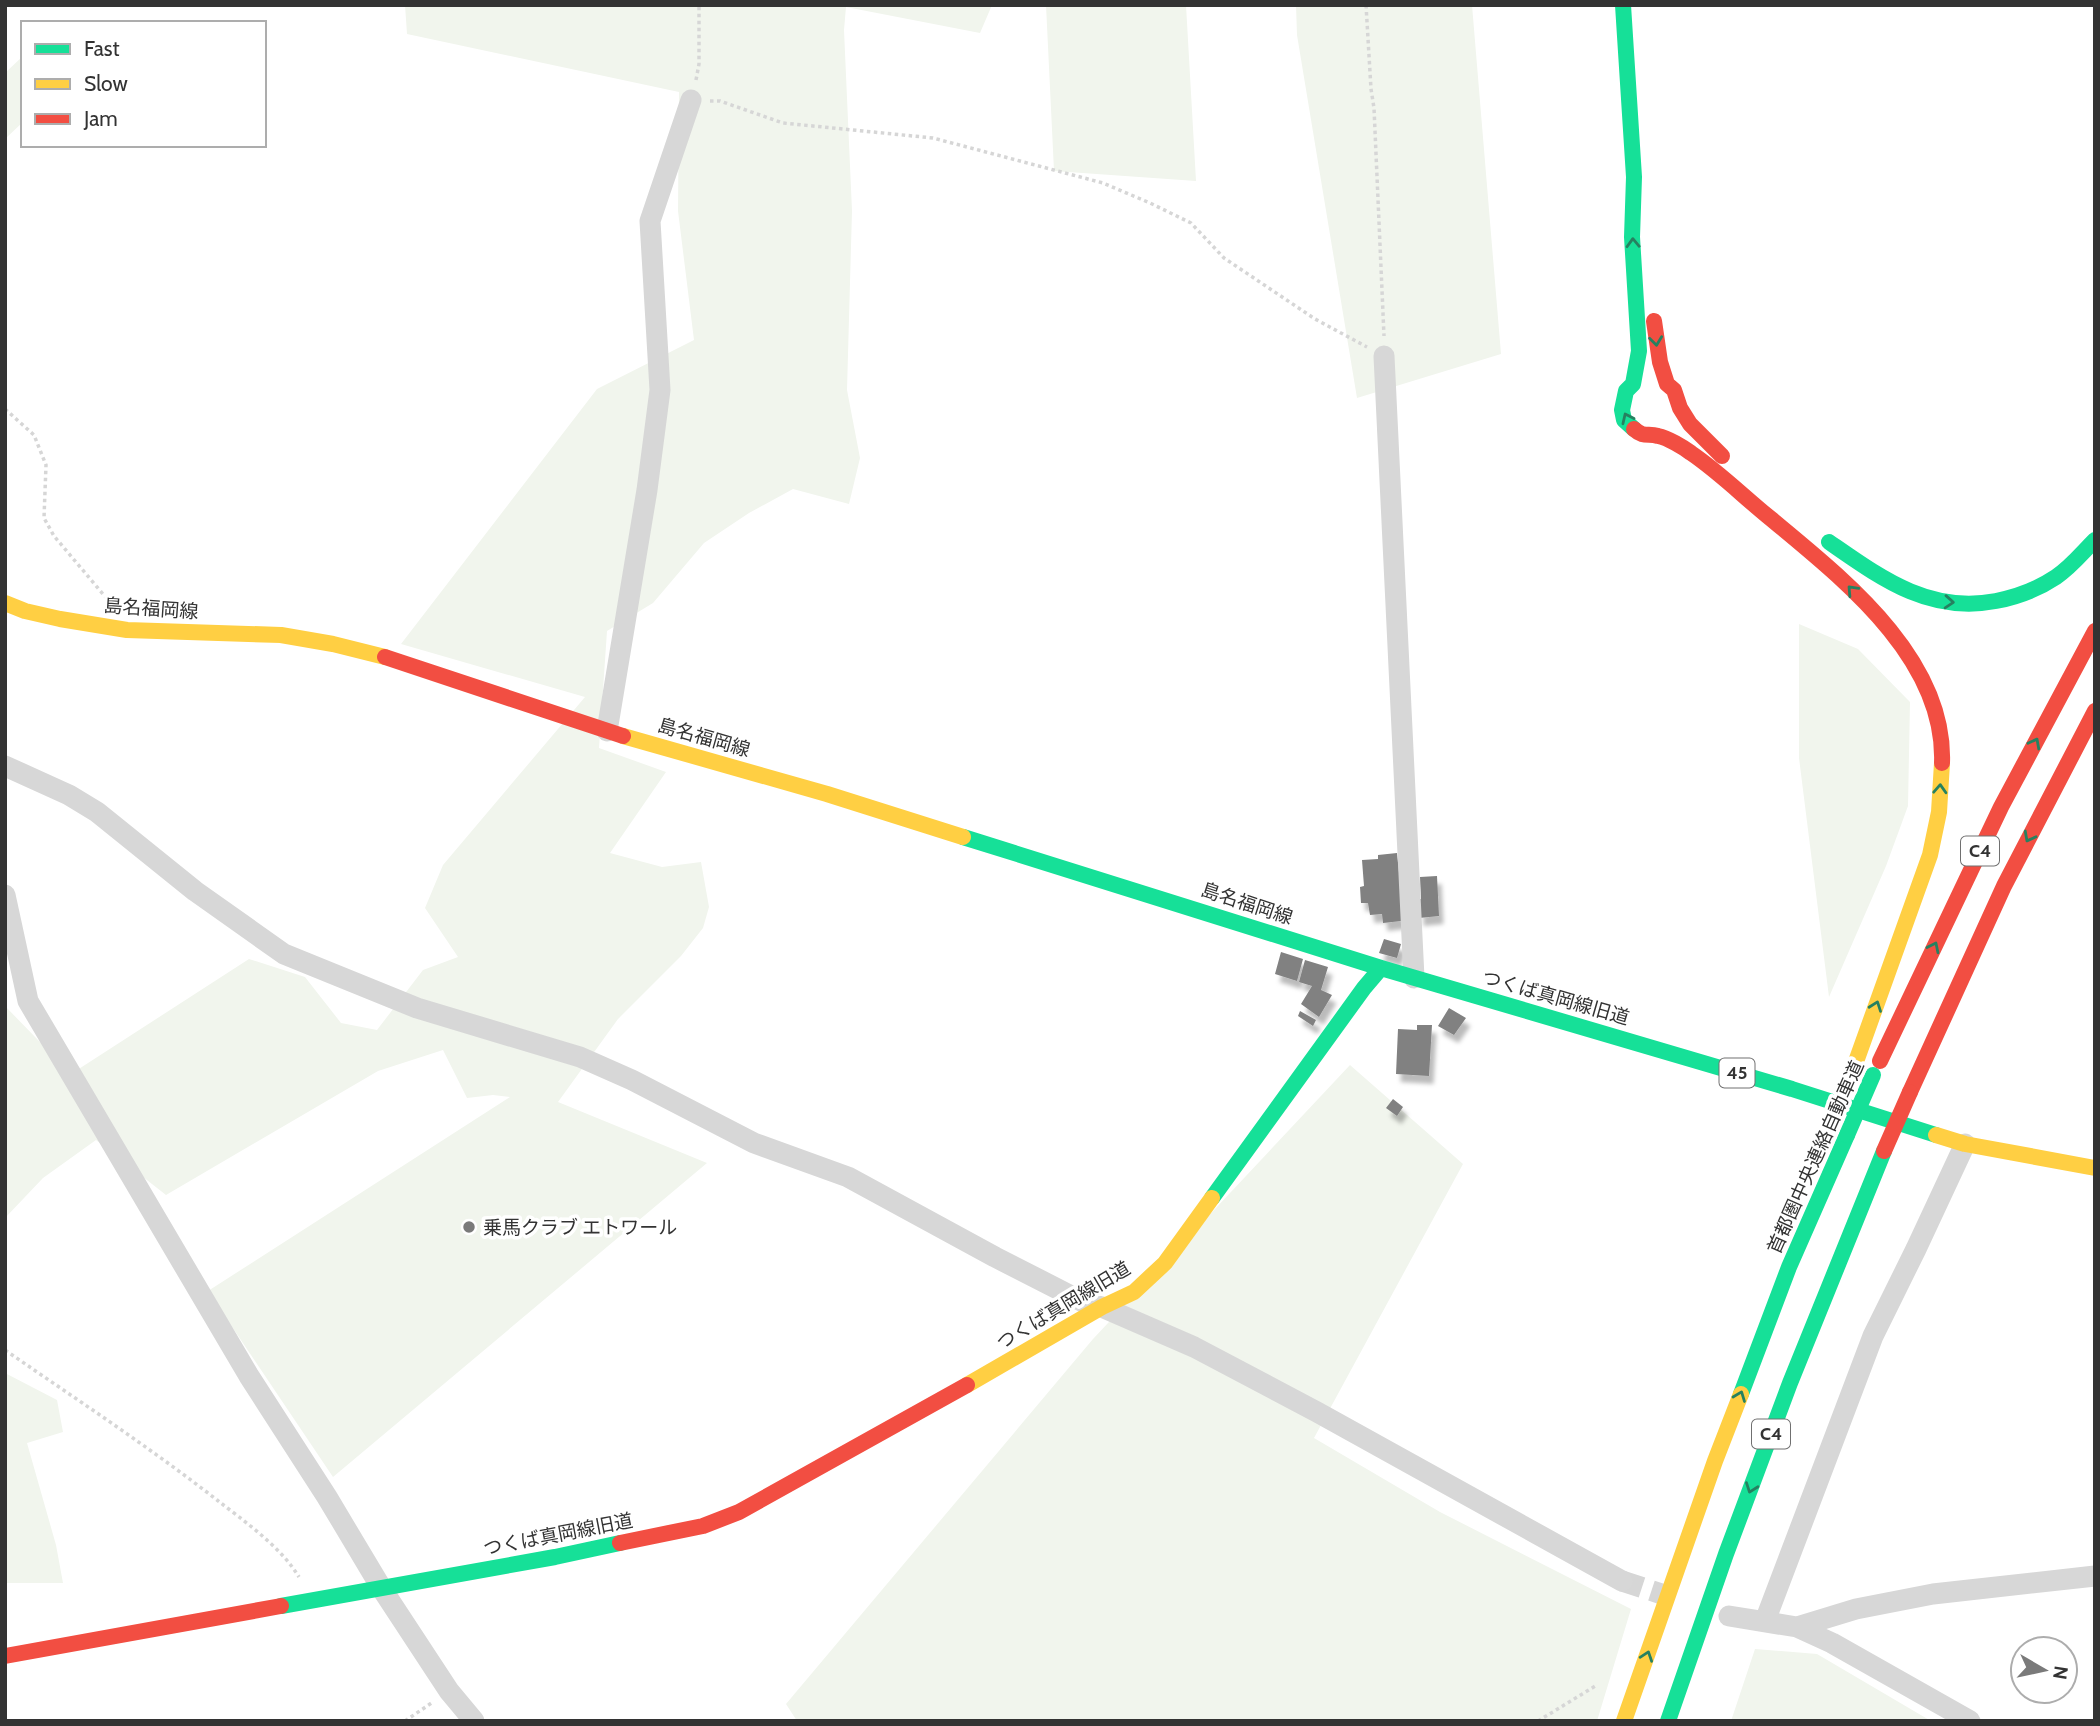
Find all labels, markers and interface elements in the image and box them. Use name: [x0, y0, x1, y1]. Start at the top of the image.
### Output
legend: [21, 21, 266, 147]
text: Fast: [84, 36, 120, 61]
text: Slow: [84, 71, 128, 96]
text: Jam: [83, 106, 118, 131]
one-way arrow: [1625, 238, 1640, 249]
one-way arrow: [1649, 335, 1664, 347]
one-way arrow: [1622, 413, 1635, 426]
one-way arrow: [1848, 585, 1860, 598]
street label: 島名福岡線: [103, 594, 199, 623]
one-way arrow: [1944, 594, 1955, 609]
street label: 島名福岡線: [655, 713, 753, 762]
one-way arrow: [2027, 738, 2040, 751]
one-way arrow: [1933, 783, 1948, 794]
one-way arrow: [2024, 830, 2038, 842]
road number: C4: [1961, 836, 1999, 866]
street label: 島名福岡線: [1198, 878, 1296, 929]
one-way arrow: [1925, 942, 1939, 954]
street label: つくば真岡線旧道: [1480, 965, 1632, 1029]
one-way arrow: [1868, 1001, 1882, 1013]
street label: 首都圏中央連絡自動車道: [1762, 1057, 1868, 1257]
road number: 45: [1720, 1058, 1754, 1088]
place label: 乗馬クラブ エトワール: [483, 1216, 677, 1239]
marker: 乗馬クラブ エトワール: [461, 1219, 477, 1235]
street label: つくば真岡線旧道: [992, 1256, 1134, 1354]
one-way arrow: [1731, 1391, 1745, 1403]
road number: C4: [1752, 1420, 1790, 1448]
one-way arrow: [1745, 1481, 1759, 1493]
street label: つくば真岡線旧道: [481, 1509, 635, 1560]
north arrow: [2009, 1635, 2079, 1705]
one-way arrow: [1639, 1651, 1653, 1663]
text: N: [2048, 1664, 2073, 1681]

